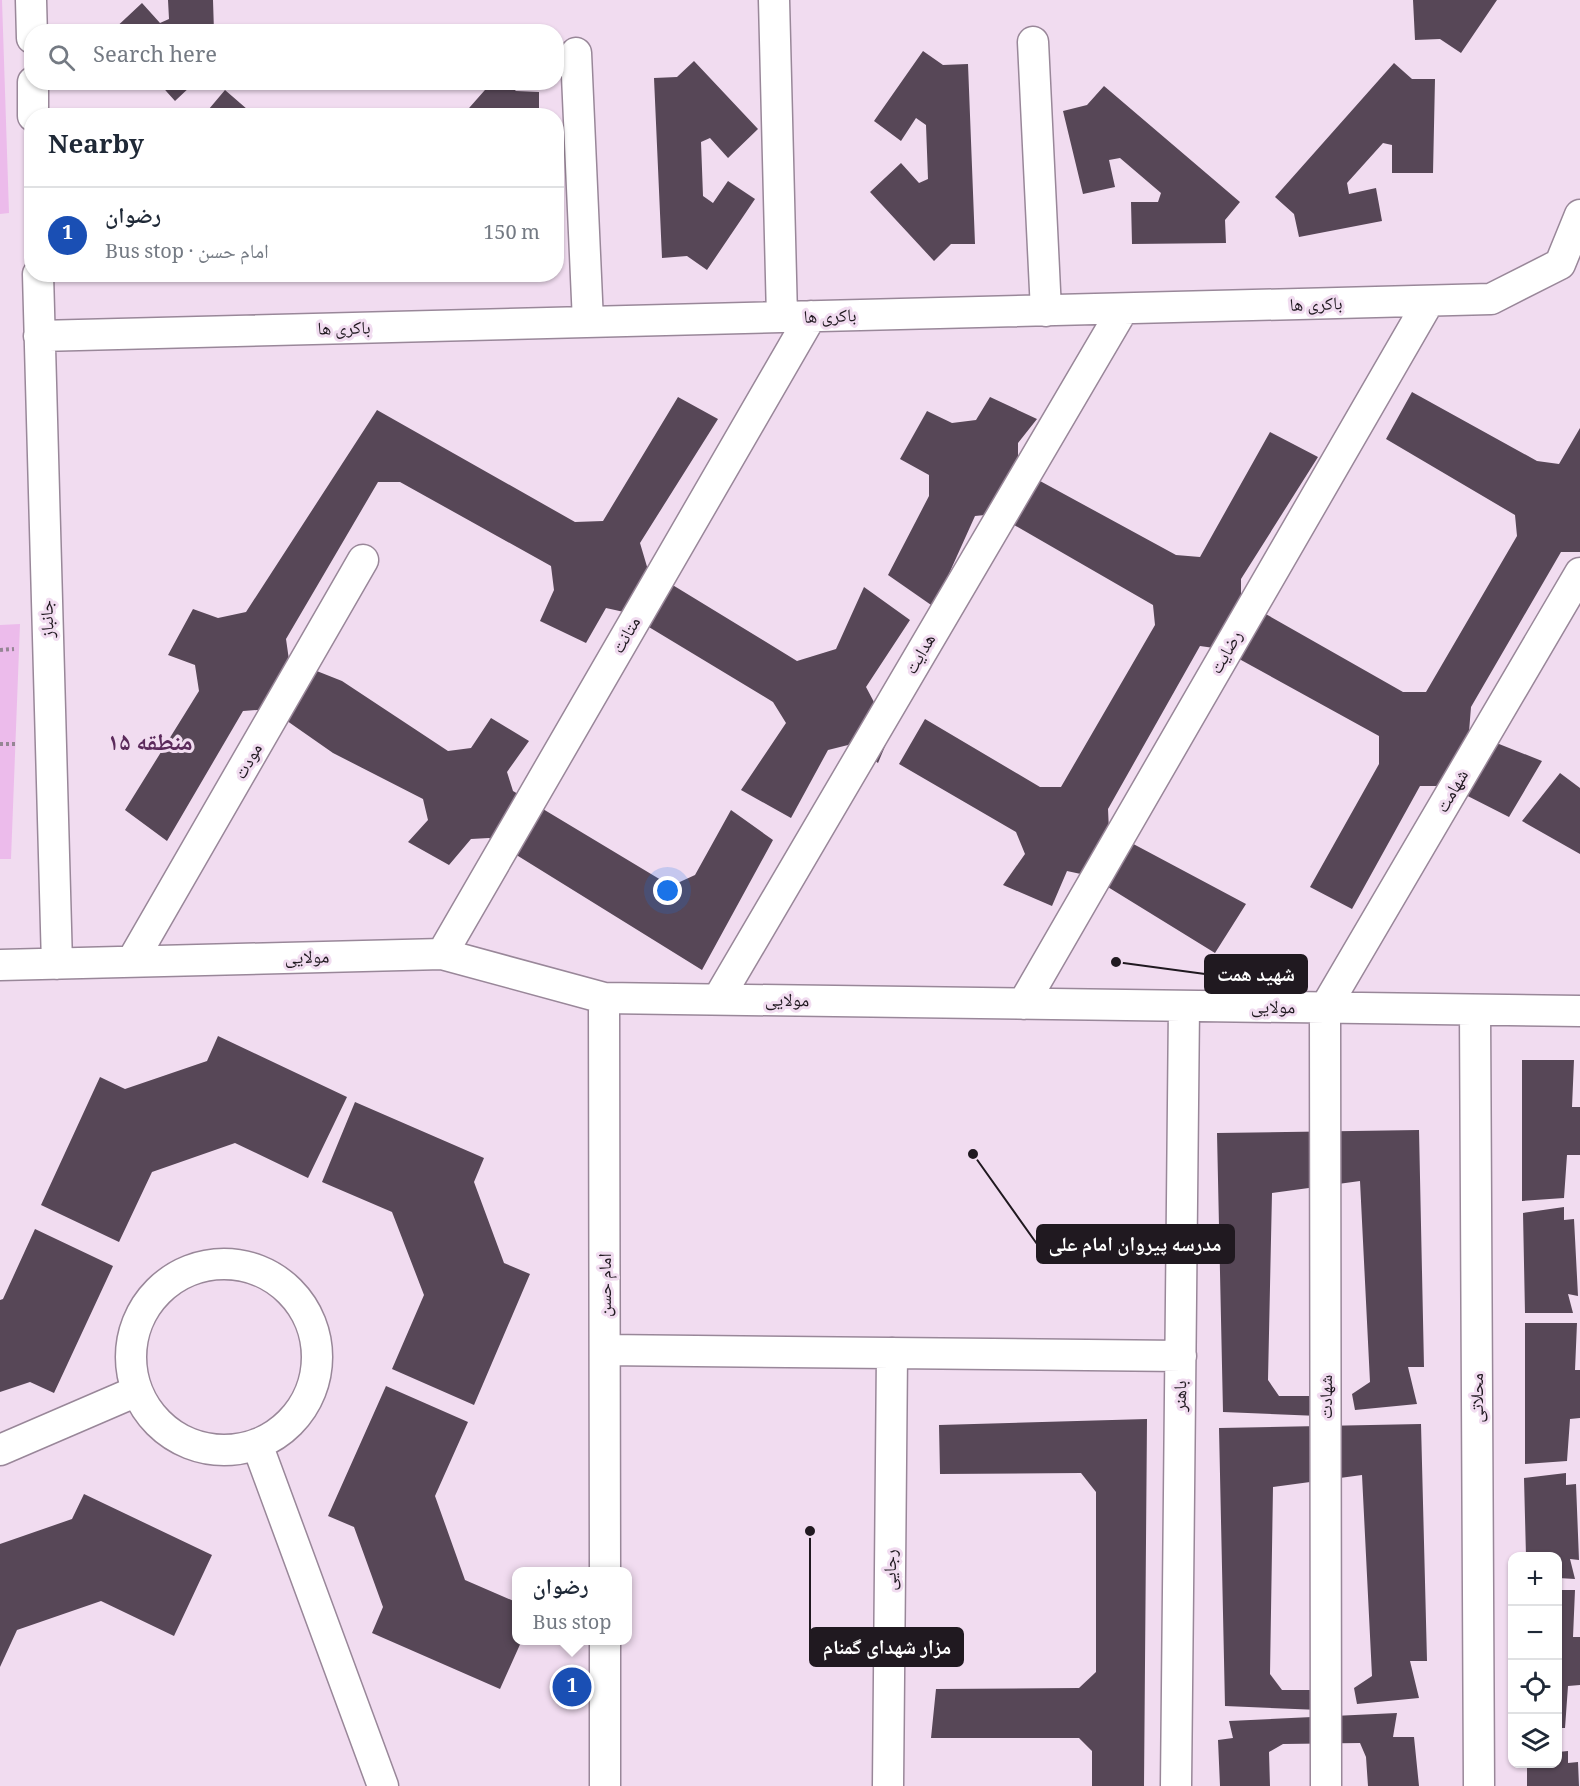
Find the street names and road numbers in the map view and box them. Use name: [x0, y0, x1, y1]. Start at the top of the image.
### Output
street label: باکری ها: [1289, 290, 1343, 322]
street label: باکری ها: [803, 302, 857, 334]
street label: باکری ها: [317, 315, 371, 345]
street label: جانباز: [33, 600, 65, 639]
street label: متانت: [605, 612, 650, 660]
street label: رضایت: [1203, 625, 1252, 681]
street label: هدایت: [898, 629, 945, 681]
street label: مودت: [227, 738, 272, 786]
street label: شهامت: [1429, 765, 1478, 819]
street label: مولايی: [285, 944, 330, 974]
street label: مولايی: [764, 987, 809, 1017]
street label: مولايی: [1250, 994, 1295, 1024]
street label: امام حسن: [592, 1253, 622, 1317]
street label: محلاتی: [1464, 1373, 1494, 1423]
street label: شهادت: [1313, 1375, 1343, 1419]
street label: باهنر: [1167, 1380, 1197, 1413]
street label: رجایی: [877, 1549, 907, 1591]

